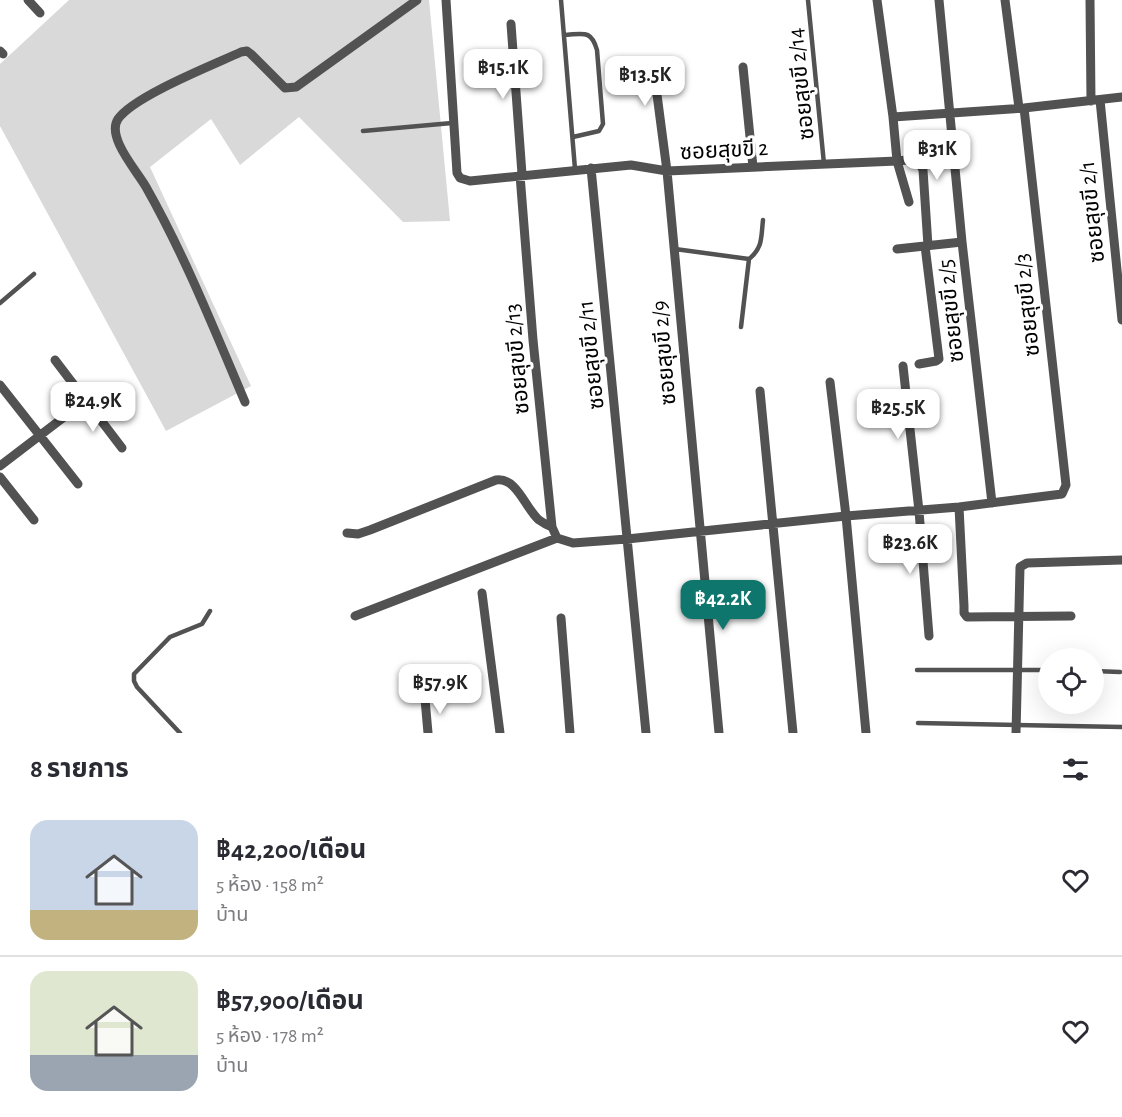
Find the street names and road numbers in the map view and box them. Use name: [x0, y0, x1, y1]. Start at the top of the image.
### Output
street label: ซอยสุขขี 2/14: [784, 27, 820, 141]
street label: ซอยสุขขี 2: [679, 137, 769, 165]
street label: ซอยสุขขี 2/1: [1076, 160, 1110, 264]
street label: ซอยสุขขี 2/3: [1011, 252, 1045, 358]
street label: ซอยสุขขี 2/5: [935, 258, 969, 364]
street label: ซอยสุขขี 2/11: [574, 299, 610, 411]
street label: ซอยสุขขี 2/9: [648, 300, 682, 406]
street label: ซอยสุขขี 2/13: [501, 302, 535, 415]

